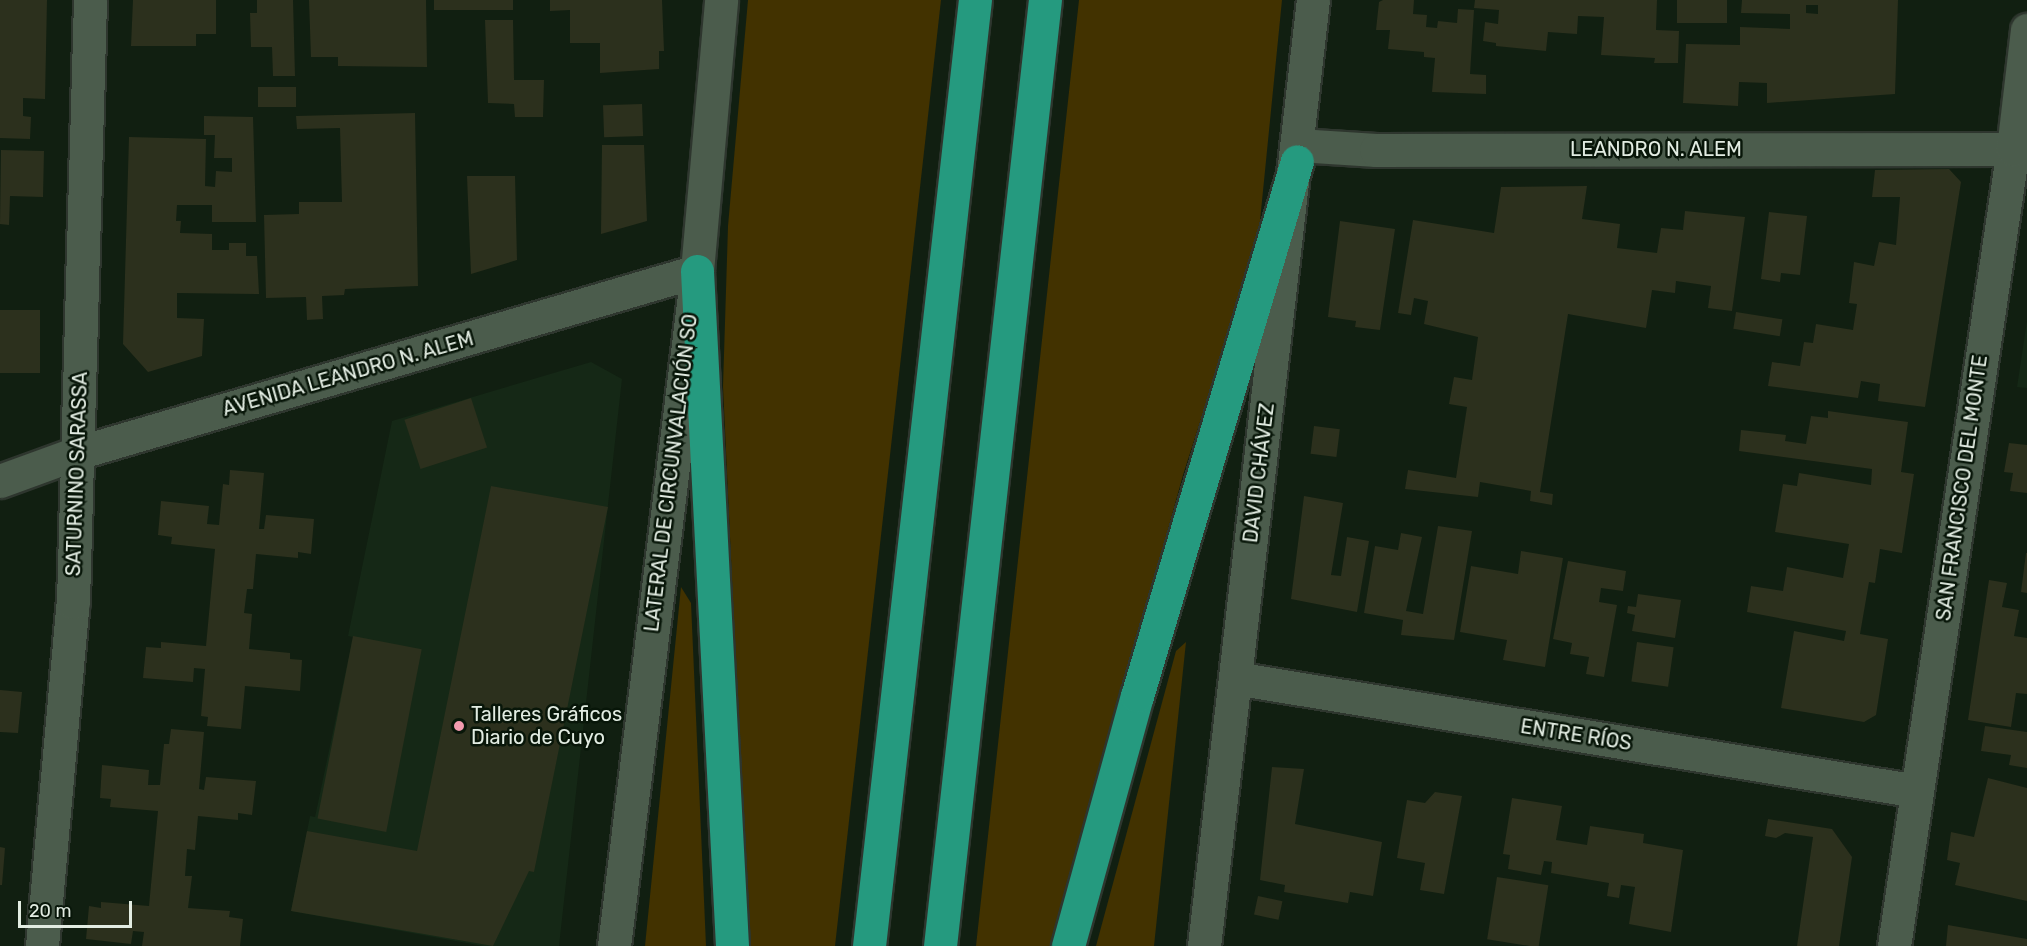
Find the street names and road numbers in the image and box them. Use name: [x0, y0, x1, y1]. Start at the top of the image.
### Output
street label: LEANDRO N. ALEM: [1570, 137, 1742, 161]
street label: LATERAL DE CIRCUNVALACIÓN SO: [640, 312, 702, 634]
street label: AVENIDA LEANDRO N. ALEM: [219, 326, 477, 422]
street label: SAN FRANCISCO DEL MONTE: [1931, 353, 1993, 623]
street label: SATURNINO SARASSA: [61, 371, 93, 577]
street label: DAVID CHÁVEZ: [1239, 402, 1279, 544]
street label: ENTRE RÍOS: [1519, 714, 1633, 756]

